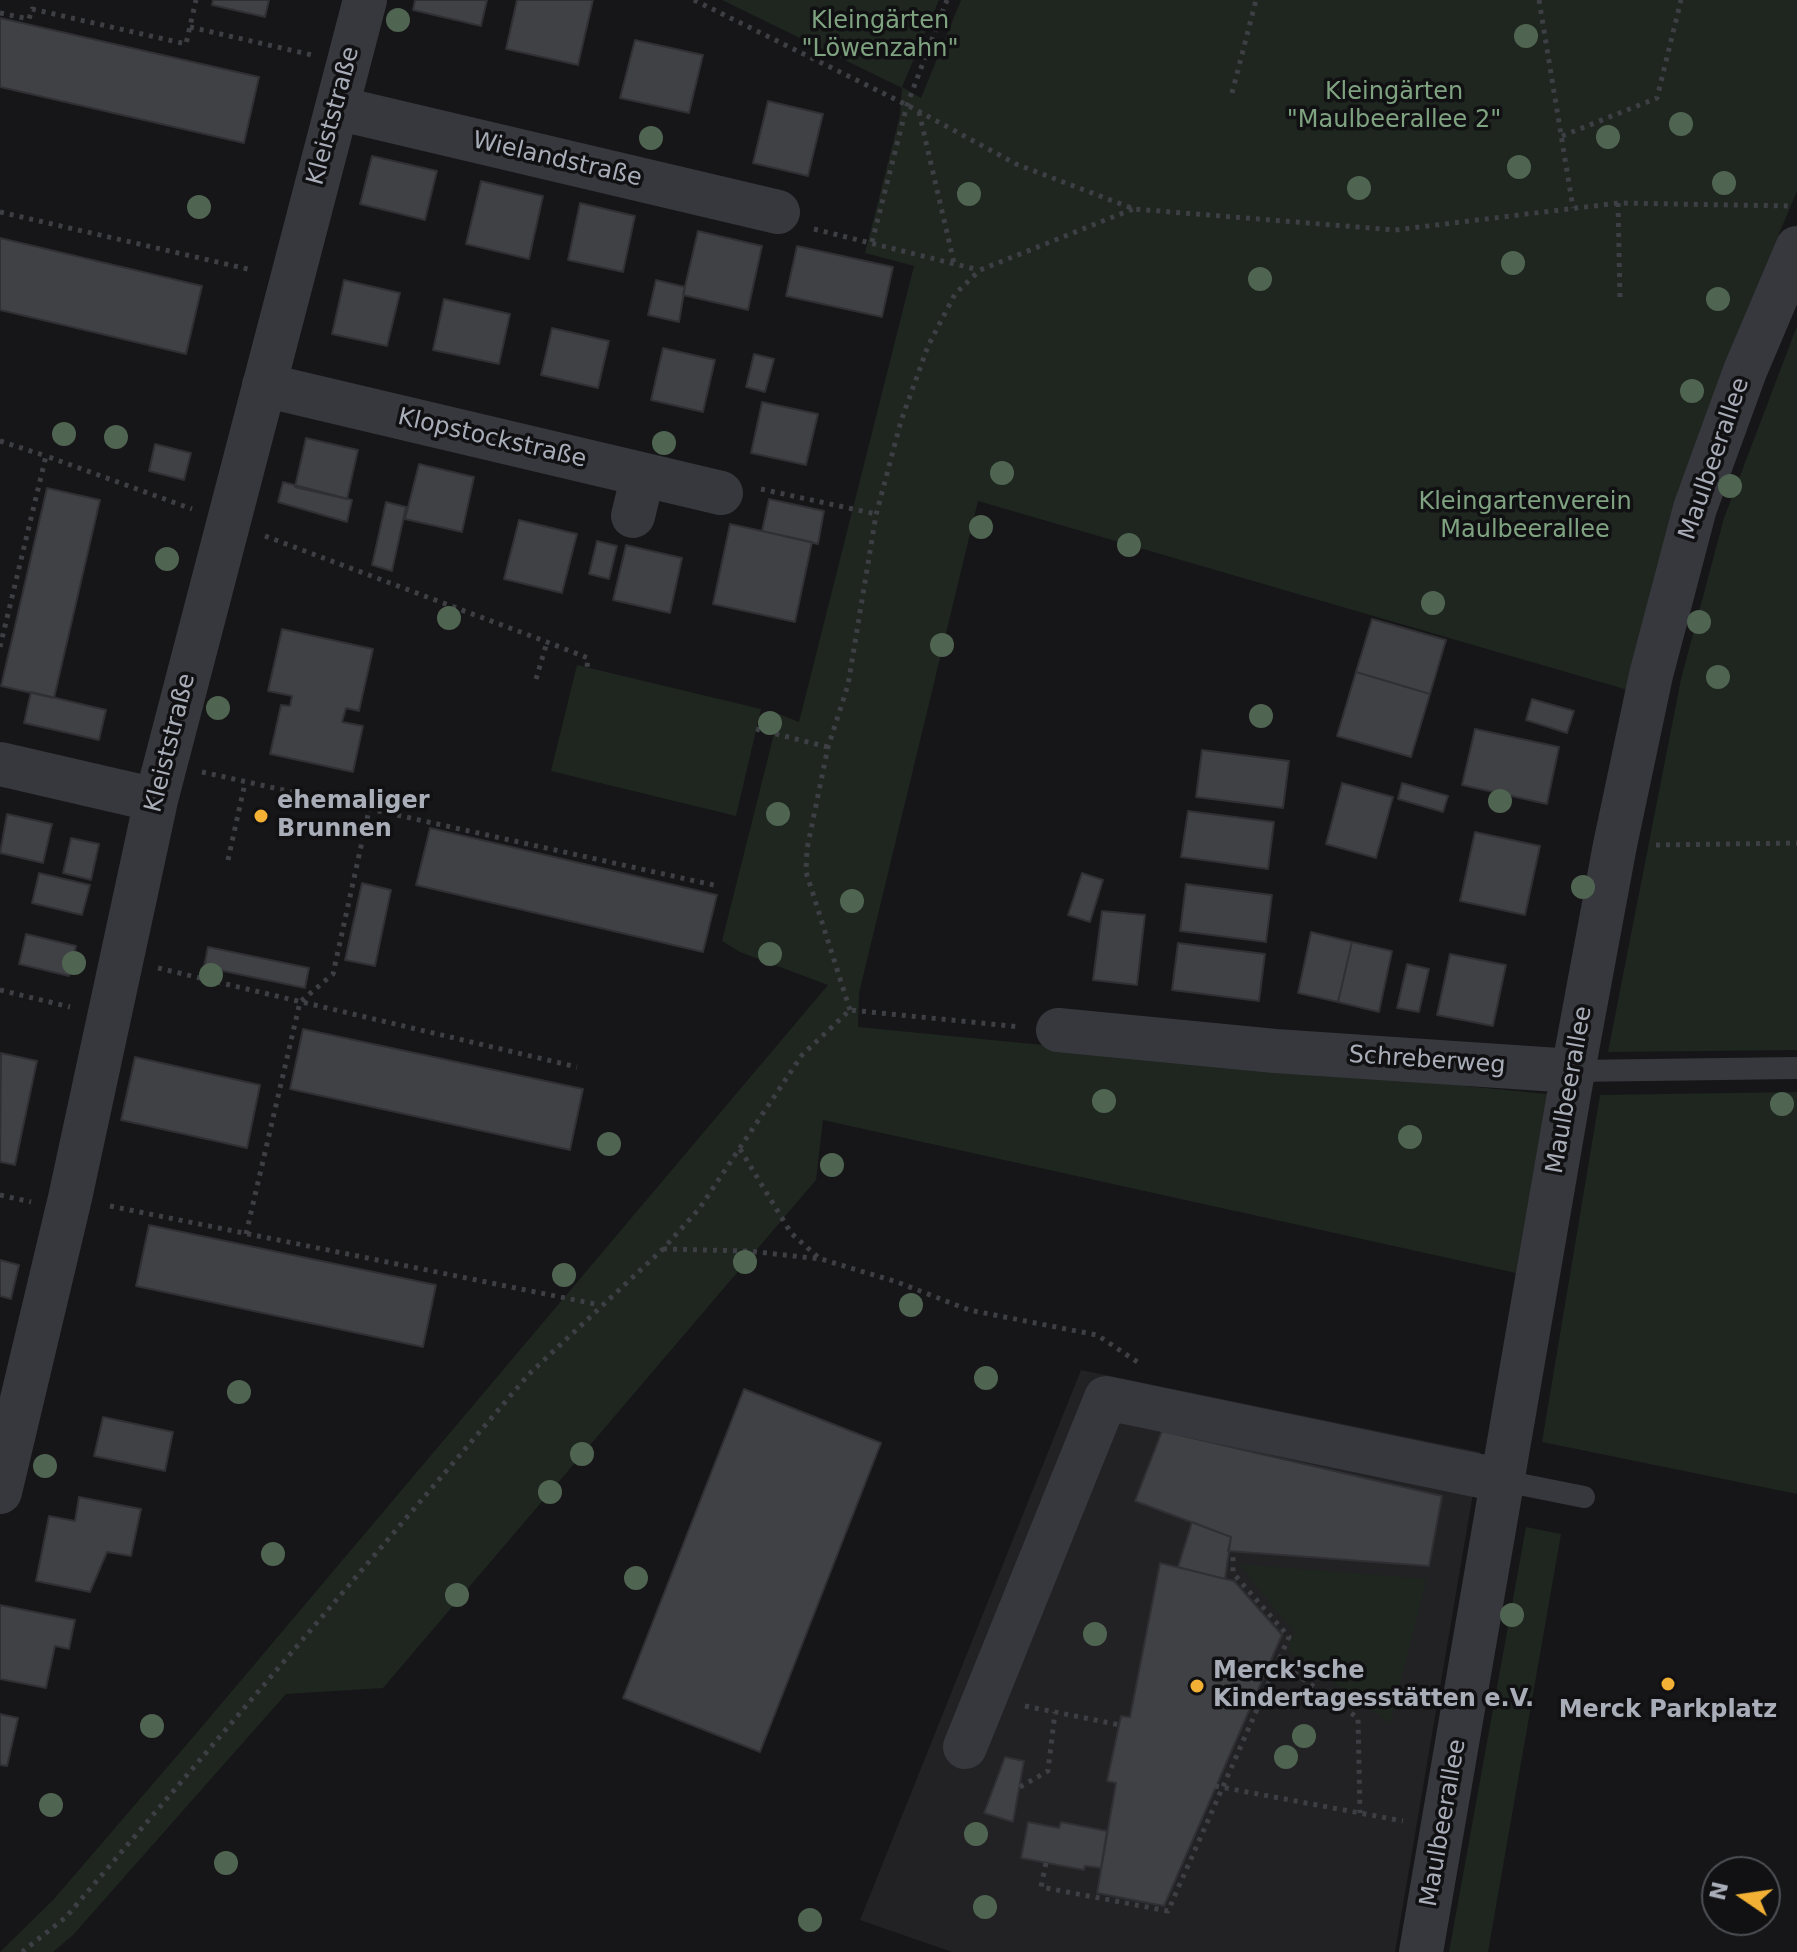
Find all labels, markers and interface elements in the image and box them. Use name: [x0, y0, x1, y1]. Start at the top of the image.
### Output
park label: Kleingärten "Löwenzahn": [801, 8, 959, 64]
street label: Kleiststraße: [302, 44, 366, 188]
park label: Kleingärten "Maulbeerallee 2": [1287, 79, 1501, 135]
street label: Wielandstraße: [470, 127, 644, 193]
street label: Maulbeerallee: [1674, 374, 1756, 544]
street label: Klopstockstraße: [395, 403, 589, 475]
park label: Kleingartenverein Maulbeerallee: [1418, 489, 1632, 545]
street label: Kleiststraße: [140, 671, 202, 815]
place label: ehemaliger Brunnen: [277, 788, 430, 844]
marker: ehemaliger Brunnen: [252, 807, 270, 825]
street label: Maulbeerallee: [1541, 1004, 1599, 1176]
street label: Schreberweg: [1348, 1041, 1506, 1081]
place label: Merck'sche Kindertagesstätten e.V.: [1213, 1658, 1534, 1714]
marker: Merck Parkplatz: [1659, 1675, 1677, 1693]
marker: Merck'sche Kindertagesstätten e.V.: [1188, 1677, 1206, 1695]
place label: Merck Parkplatz: [1559, 1697, 1777, 1725]
street label: Maulbeerallee: [1415, 1737, 1473, 1909]
north arrow: [1701, 1856, 1781, 1936]
text: N: [1705, 1879, 1733, 1903]

